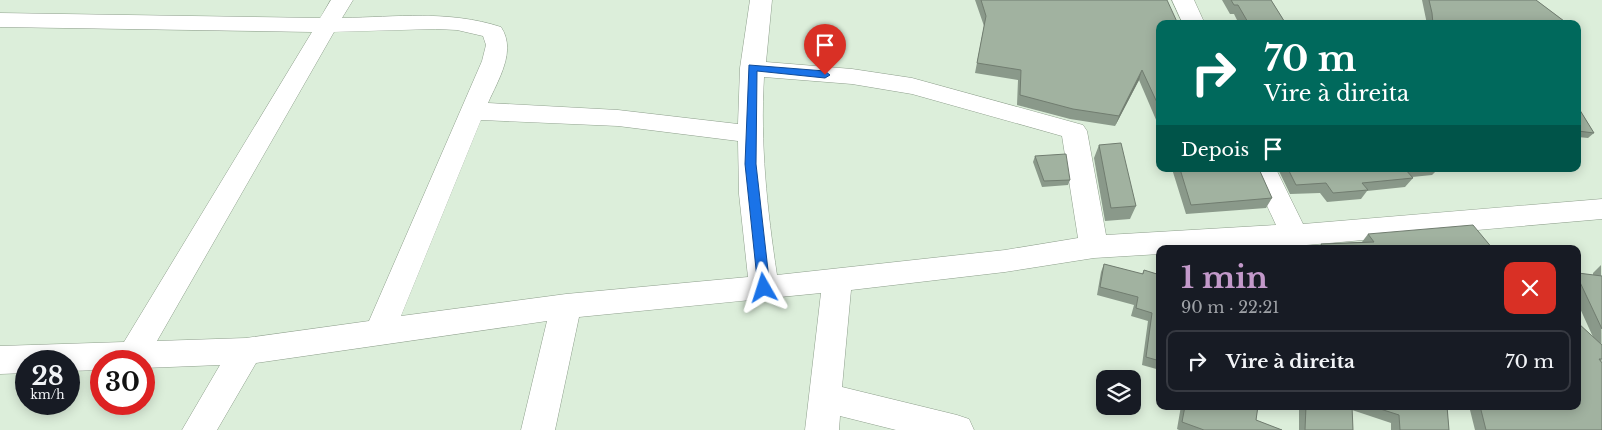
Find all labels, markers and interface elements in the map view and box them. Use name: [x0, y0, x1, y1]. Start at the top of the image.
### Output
pin: [804, 24, 846, 75]
icon: arrive: [811, 31, 839, 59]
text: 70 m: [1264, 37, 1357, 80]
icon: right: [1181, 40, 1246, 105]
text: Vire à direita: [1264, 80, 1409, 107]
icon: arrive: [1259, 135, 1287, 163]
text: Depois: [1181, 138, 1249, 161]
text: 1 min: [1181, 259, 1268, 296]
position arrow: [737, 261, 789, 313]
button: close: [1504, 262, 1556, 314]
text: 90 m · 22:21: [1181, 297, 1279, 317]
icon: right: [1183, 347, 1211, 375]
speed limit sign: 30: [90, 350, 155, 415]
text: Vire à direita: [1226, 350, 1355, 373]
text: 70 m: [1505, 350, 1554, 373]
text: 28: [31, 361, 64, 392]
map controls: [1096, 370, 1141, 415]
button: layers: [1096, 370, 1141, 415]
text: km/h: [30, 387, 65, 402]

